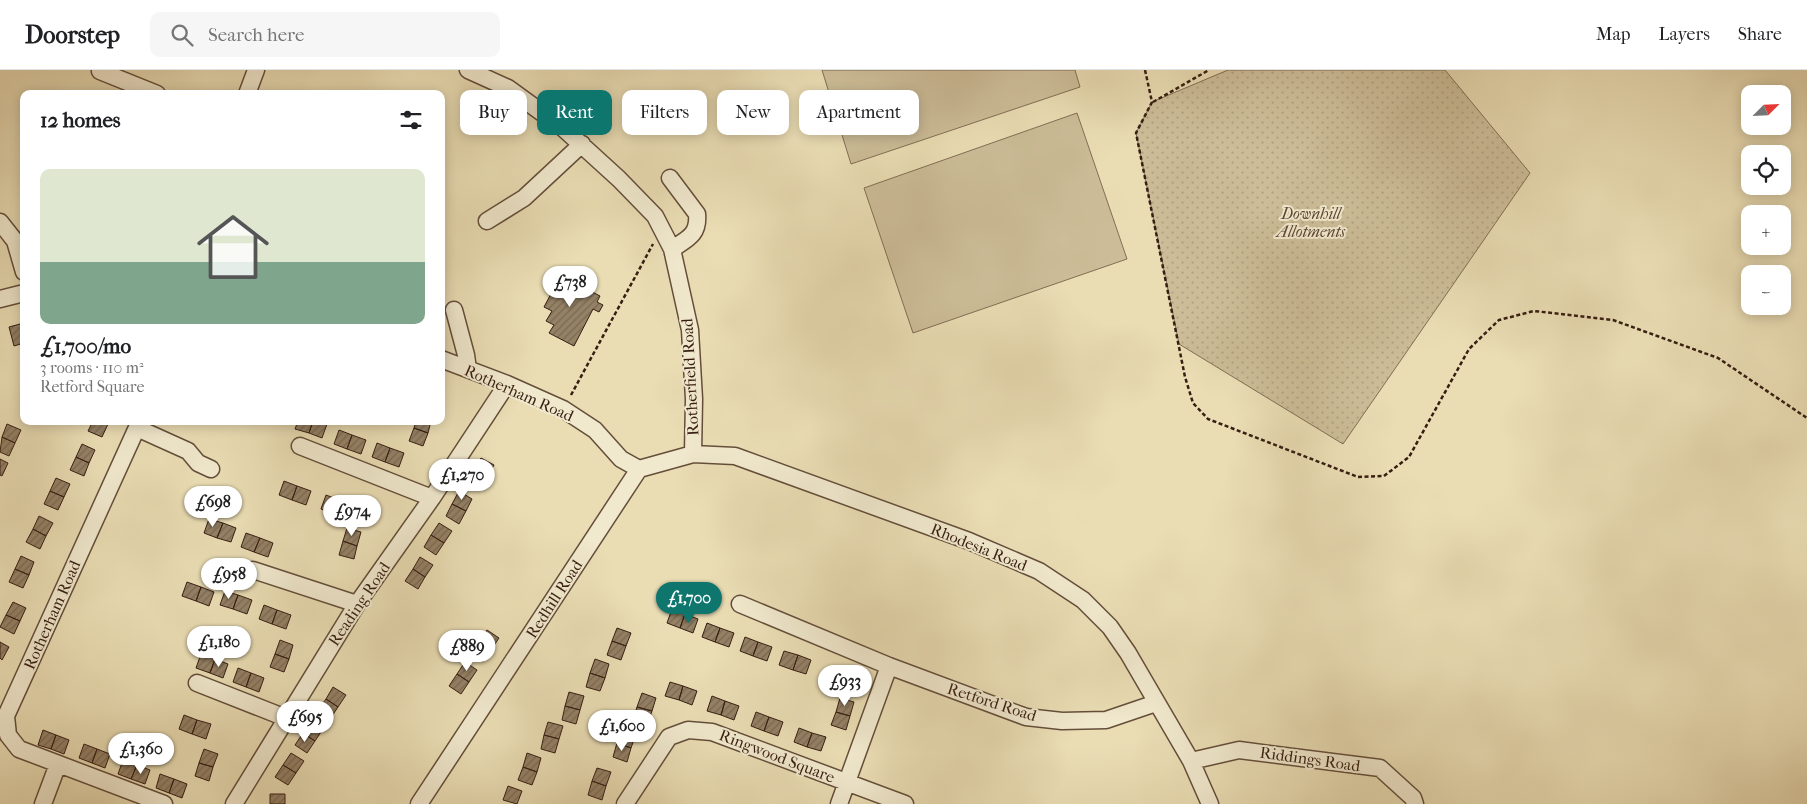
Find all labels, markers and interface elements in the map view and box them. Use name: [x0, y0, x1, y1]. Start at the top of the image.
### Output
search box: [150, 12, 500, 57]
text: Doorstep: [25, 21, 120, 49]
icon: search: [168, 21, 196, 49]
text: Search here: [208, 24, 304, 46]
text: Map: [1596, 24, 1630, 45]
text: Layers: [1658, 24, 1710, 45]
text: Share: [1738, 24, 1782, 45]
north arrow: [1741, 85, 1791, 135]
map controls: [1741, 85, 1791, 315]
chip: Buy: [460, 90, 527, 135]
chip: Rent: [537, 90, 612, 135]
chip: Filters: [622, 90, 707, 135]
chip: New: [717, 90, 789, 135]
chip: Apartment: [799, 90, 919, 135]
icon: filters: [397, 106, 425, 134]
text: 12 homes: [40, 108, 121, 132]
button: locate: [1741, 145, 1791, 195]
icon: home: [188, 202, 278, 292]
park label: Downhill Allotments: [1275, 204, 1346, 241]
button: +: [1741, 205, 1791, 255]
button: −: [1741, 265, 1791, 315]
pin: £738: [540, 266, 600, 308]
text: £738: [554, 272, 587, 291]
street label: Rotherfield Road: [677, 317, 703, 436]
text: £1,700/mo: [40, 334, 131, 358]
text: 3 rooms · 110 m²: [40, 358, 144, 377]
street label: Rotherham Road: [462, 360, 577, 426]
text: Retford Square: [40, 377, 144, 396]
pin: £1,270: [421, 458, 503, 501]
text: £1,270: [440, 465, 484, 484]
pin: £698: [183, 486, 243, 528]
text: £698: [195, 492, 231, 511]
pin: £974: [322, 494, 382, 537]
text: £974: [334, 501, 370, 520]
street label: Rhodesia Road: [928, 519, 1030, 575]
street label: Redhill Road: [522, 556, 587, 642]
street label: Rotherham Road: [19, 557, 85, 672]
pin: £958: [199, 558, 259, 600]
street label: Reading Road: [324, 558, 394, 650]
text: £958: [212, 564, 246, 583]
pin: £1,700: [648, 582, 730, 624]
text: £1,700: [667, 588, 711, 607]
pin: £1,180: [178, 626, 260, 668]
pin: £889: [437, 630, 497, 672]
text: £1,180: [198, 632, 240, 651]
text: £889: [449, 636, 485, 655]
pin: £933: [815, 664, 875, 707]
text: £933: [829, 671, 861, 690]
street label: Retford Road: [945, 679, 1039, 725]
pin: £695: [275, 700, 335, 743]
text: £695: [288, 707, 322, 726]
pin: £1,600: [581, 710, 663, 752]
text: £1,600: [599, 716, 645, 735]
street label: Ringwood Square: [717, 725, 837, 787]
pin: £1,360: [100, 732, 182, 775]
text: £1,360: [119, 739, 163, 758]
street label: Riddings Road: [1259, 743, 1362, 775]

